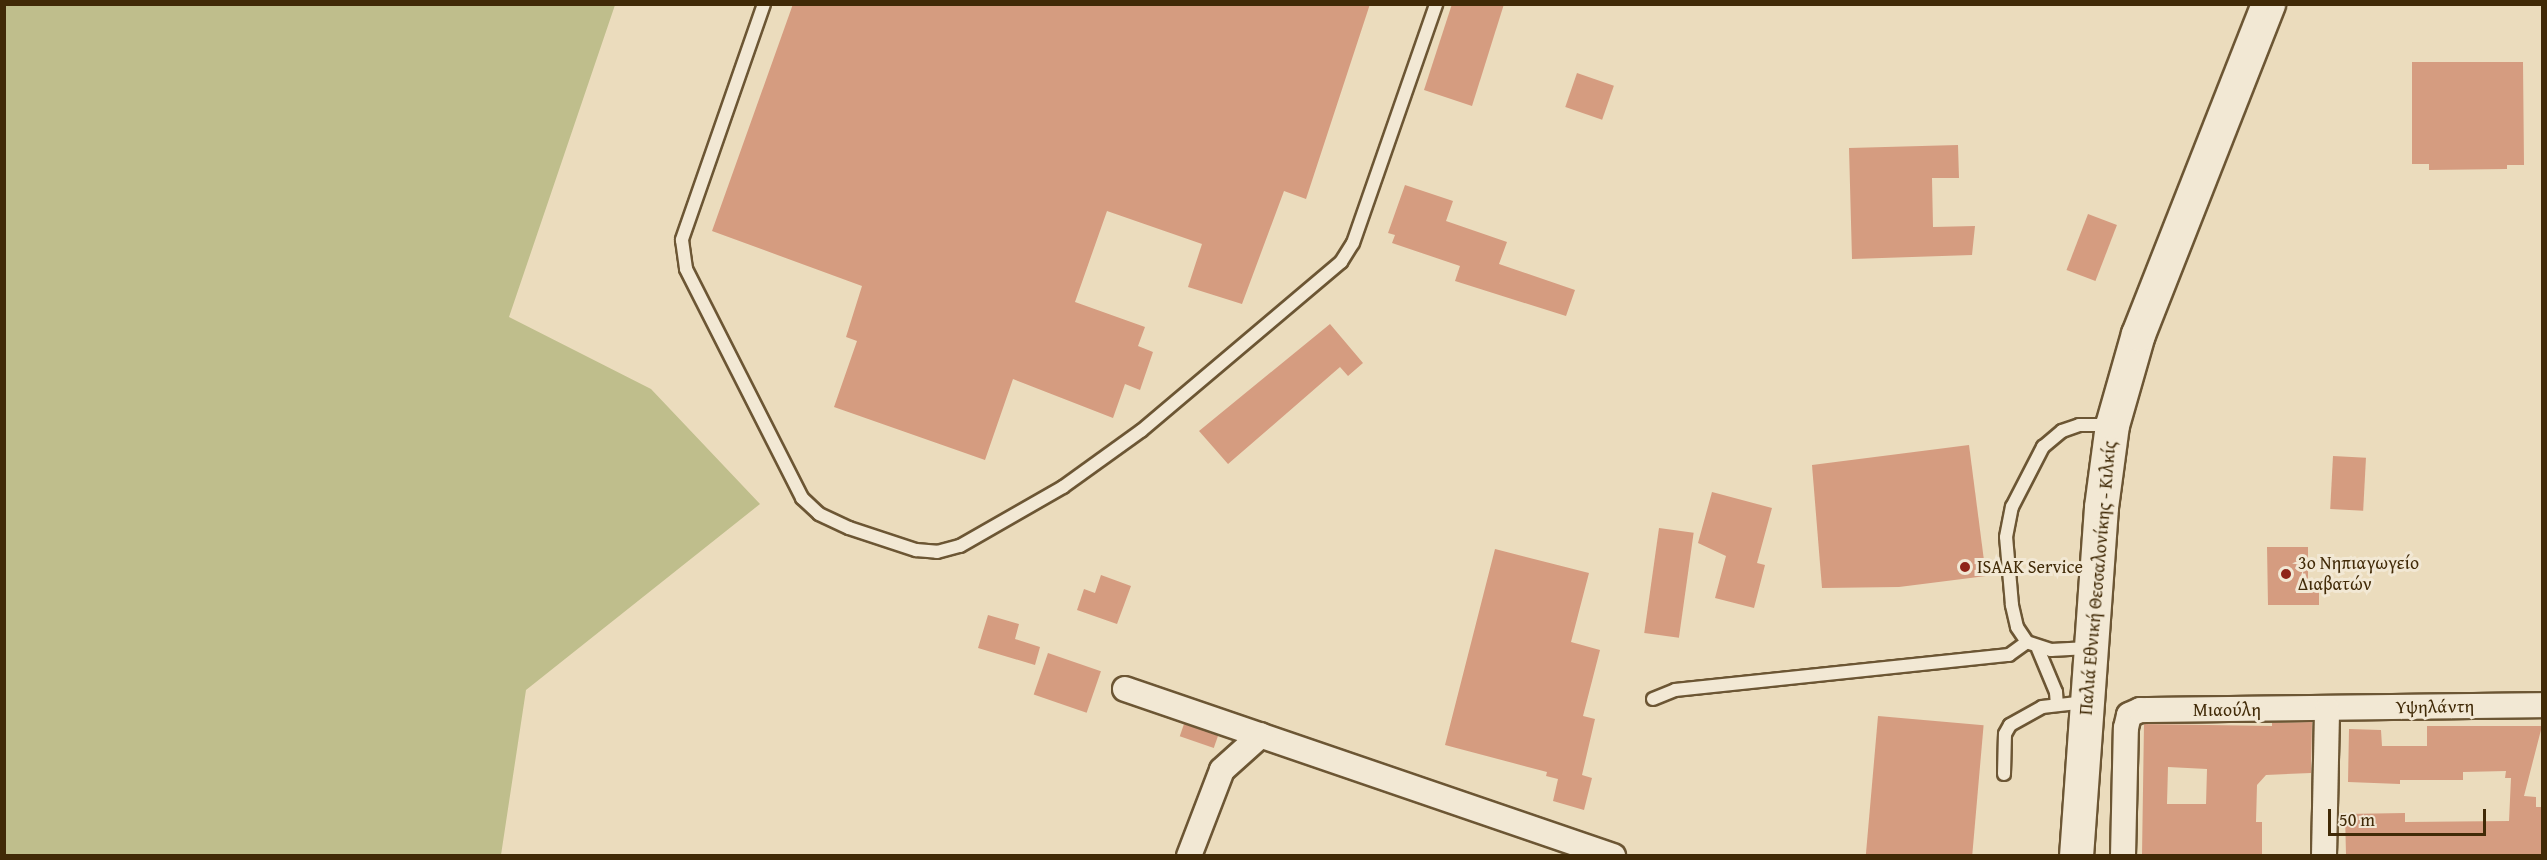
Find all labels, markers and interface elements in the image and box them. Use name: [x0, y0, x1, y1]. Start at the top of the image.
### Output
street label: Παλιά Εθνική Θεσσαλονίκης - Κιλκίς: [2075, 440, 2121, 716]
place label: 3ο Νηπιαγωγείο Διαβατών: [2298, 553, 2419, 596]
place label: ISAAK Service: [1977, 556, 2083, 578]
marker: ISAAK Service: [1958, 560, 1972, 574]
marker: 3ο Νηπιαγωγείο Διαβατών: [2279, 567, 2293, 581]
street label: Υψηλάντη: [2396, 696, 2474, 718]
street label: Μιαούλη: [2193, 699, 2261, 721]
scale bar: [2331, 797, 2488, 835]
text: 50 m: [2339, 806, 2375, 833]

